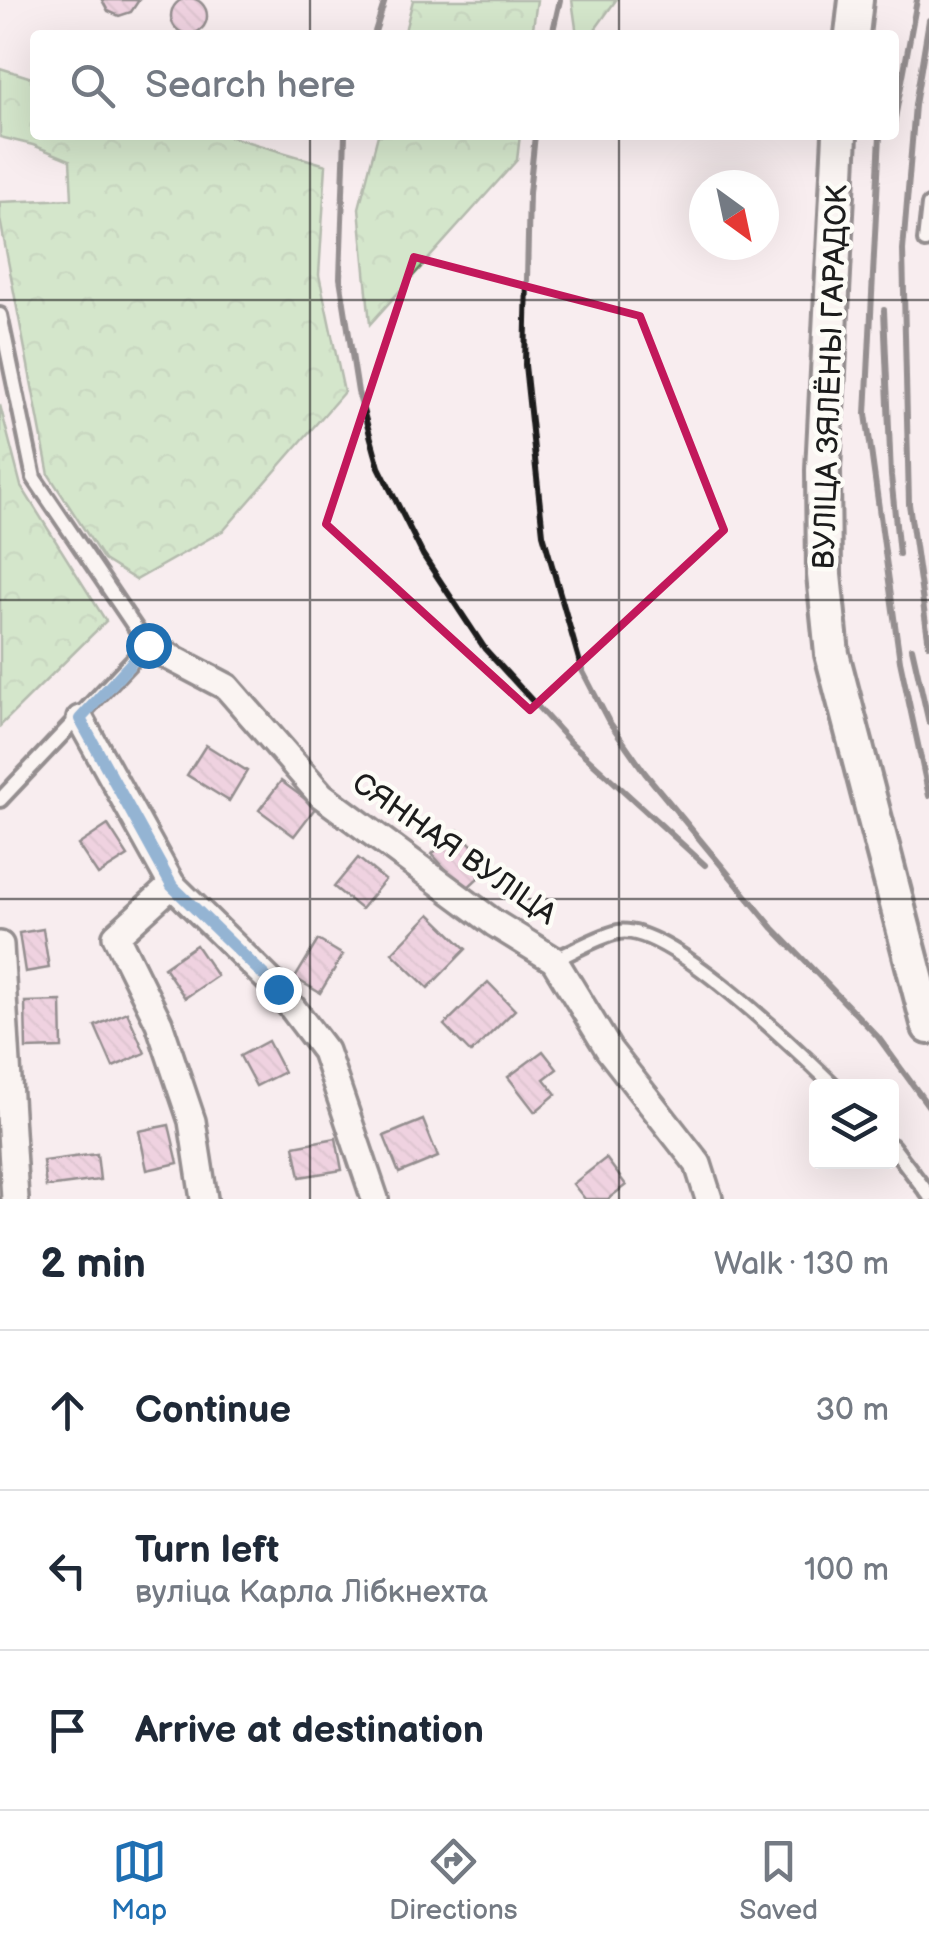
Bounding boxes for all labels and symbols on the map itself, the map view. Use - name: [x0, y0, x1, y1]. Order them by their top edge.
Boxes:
- north arrow: [689, 170, 779, 260]
- street label: ВУЛІЦА ЗЯЛЁНЫ ГАРАДОК: [806, 184, 856, 570]
- route start: [126, 623, 172, 669]
- street label: СЯННАЯ ВУЛІЦА: [345, 765, 564, 933]
- route end: [256, 967, 302, 1013]

